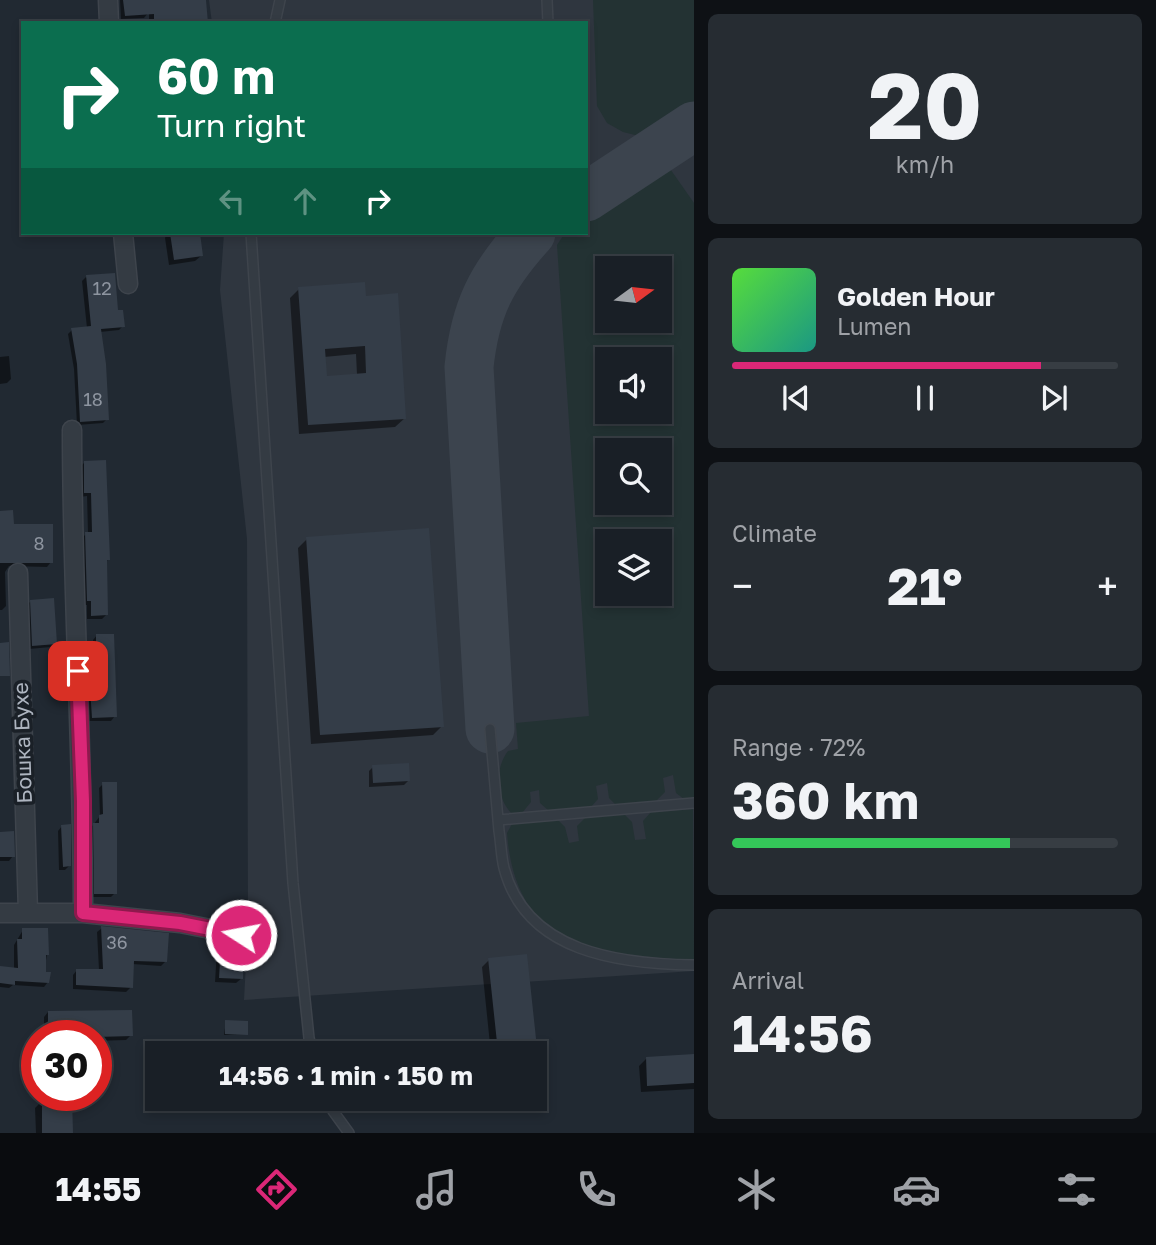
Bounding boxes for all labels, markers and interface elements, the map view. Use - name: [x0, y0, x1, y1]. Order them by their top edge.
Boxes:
- text: 60 m: [157, 46, 275, 105]
- icon: right: [42, 49, 133, 140]
- text: 20: [868, 50, 982, 159]
- text: Turn right: [157, 106, 306, 144]
- text: km/h: [896, 150, 954, 178]
- icon: left: [213, 182, 251, 220]
- icon: ahead: [286, 182, 324, 220]
- icon: right: [359, 182, 397, 220]
- north arrow: [595, 256, 672, 332]
- map controls: [595, 256, 672, 606]
- house number: 12: [92, 277, 112, 299]
- text: Golden Hour: [837, 281, 995, 312]
- text: Lumen: [837, 312, 911, 340]
- button: sound: [595, 347, 672, 424]
- icon: previous: [777, 379, 815, 417]
- icon: pause: [906, 379, 944, 417]
- icon: next: [1035, 379, 1073, 417]
- house number: 18: [83, 388, 103, 410]
- button: search: [595, 438, 672, 515]
- text: Climate: [732, 519, 817, 547]
- button: layers: [595, 529, 672, 606]
- house number: 8: [34, 532, 44, 554]
- text: 21°: [887, 554, 963, 616]
- text: −: [732, 563, 753, 608]
- text: +: [1097, 563, 1118, 608]
- pin: [48, 641, 108, 701]
- icon: arrive: [59, 652, 97, 690]
- street label: Бошка Бухе: [7, 682, 37, 804]
- text: Range · 72%: [732, 733, 865, 761]
- text: 360 km: [732, 768, 919, 830]
- position arrow: [204, 898, 278, 972]
- house number: 36: [106, 931, 128, 953]
- text: Arrival: [732, 966, 804, 994]
- text: 14:56: [732, 1001, 873, 1063]
- speed limit sign: 30: [21, 1020, 112, 1111]
- text: 14:56 · 1 min · 150 m: [219, 1060, 473, 1091]
- icon: directions: [252, 1165, 301, 1214]
- icon: music: [412, 1165, 461, 1214]
- icon: phone: [572, 1165, 621, 1214]
- icon: climate: [732, 1165, 781, 1214]
- icon: car: [892, 1165, 941, 1214]
- icon: filters: [1052, 1165, 1101, 1214]
- text: 14:55: [55, 1170, 141, 1208]

